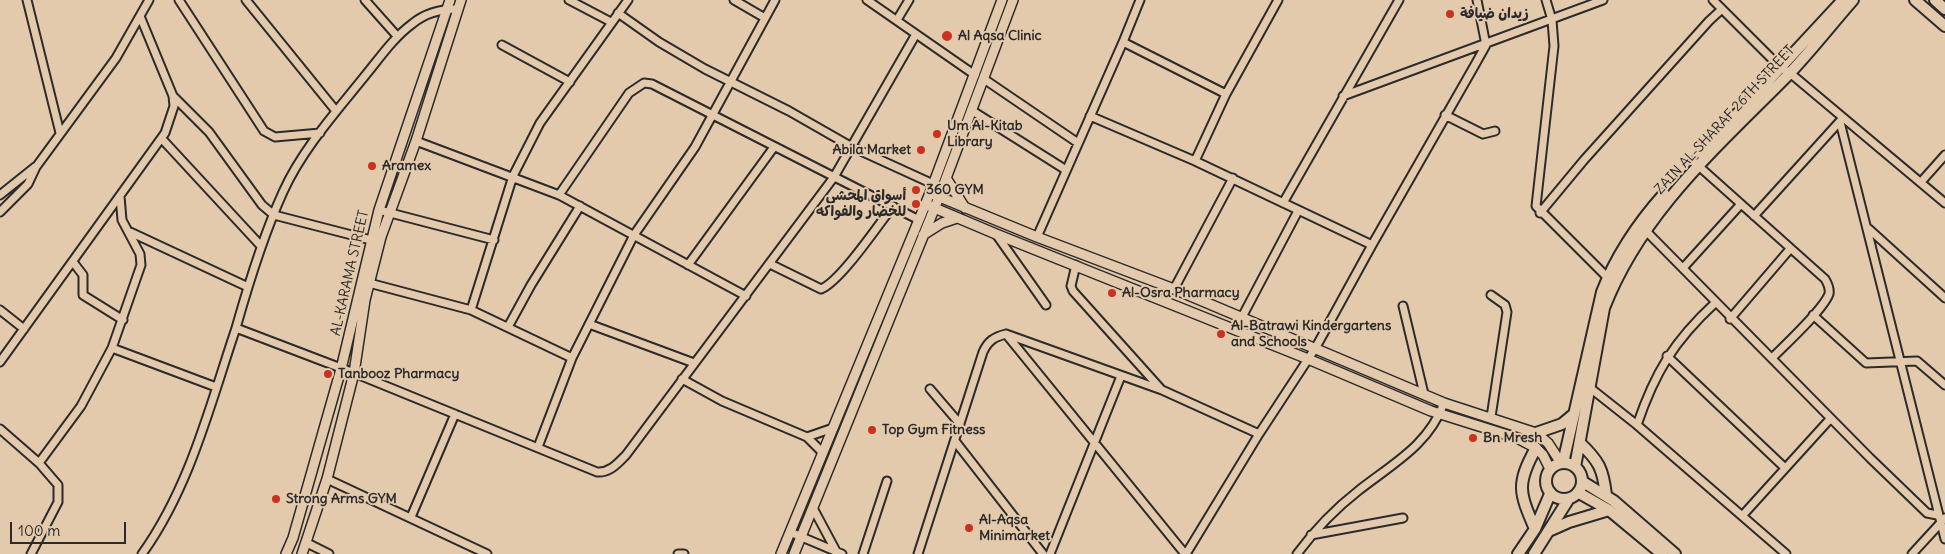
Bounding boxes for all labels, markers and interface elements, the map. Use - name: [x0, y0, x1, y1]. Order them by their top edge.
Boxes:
- place label: زيدان ضيافة: [1460, 6, 1529, 22]
- marker: زيدان ضيافة: [1444, 8, 1456, 20]
- place label: Al Aqsa Clinic: [958, 28, 1042, 44]
- marker: Al Aqsa Clinic: [940, 29, 954, 43]
- street label: ZAIN AL-SHARAF 26TH STREET: [1652, 42, 1798, 198]
- place label: Um Al-Kitab Library: [947, 118, 1022, 150]
- marker: Um Al-Kitab Library: [931, 128, 943, 140]
- place label: Abila Market: [832, 142, 911, 158]
- marker: Abila Market: [915, 144, 927, 156]
- place label: Aramex: [382, 158, 431, 174]
- marker: Aramex: [366, 160, 378, 172]
- place label: 360 GYM: [926, 182, 984, 198]
- marker: 360 GYM: [910, 184, 922, 196]
- place label: أسواق المحشي للخضار والفواكه: [816, 188, 906, 220]
- marker: أسواق المحشي للخضار والفواكه: [910, 198, 922, 210]
- street label: AL-KARAMA STREET: [327, 209, 373, 337]
- place label: Al-Osra Pharmacy: [1122, 285, 1240, 301]
- marker: Al-Osra Pharmacy: [1106, 287, 1118, 299]
- place label: Al-Batrawi Kindergartens and Schools: [1231, 318, 1391, 351]
- marker: Al-Batrawi Kindergartens and Schools: [1215, 328, 1227, 340]
- place label: Tanbooz Pharmacy: [338, 366, 459, 382]
- marker: Tanbooz Pharmacy: [322, 368, 334, 380]
- place label: Top Gym Fitness: [882, 422, 985, 438]
- marker: Top Gym Fitness: [866, 424, 878, 436]
- place label: Bn Mresh: [1483, 430, 1542, 446]
- marker: Bn Mresh: [1467, 432, 1479, 444]
- place label: Strong Arms GYM: [286, 491, 397, 507]
- marker: Strong Arms GYM: [270, 493, 282, 505]
- scale bar: [12, 512, 129, 544]
- place label: Al-Aqsa Minimarket: [979, 512, 1050, 544]
- text: 100 m: [18, 521, 60, 540]
- marker: Al-Aqsa Minimarket: [963, 522, 975, 534]

